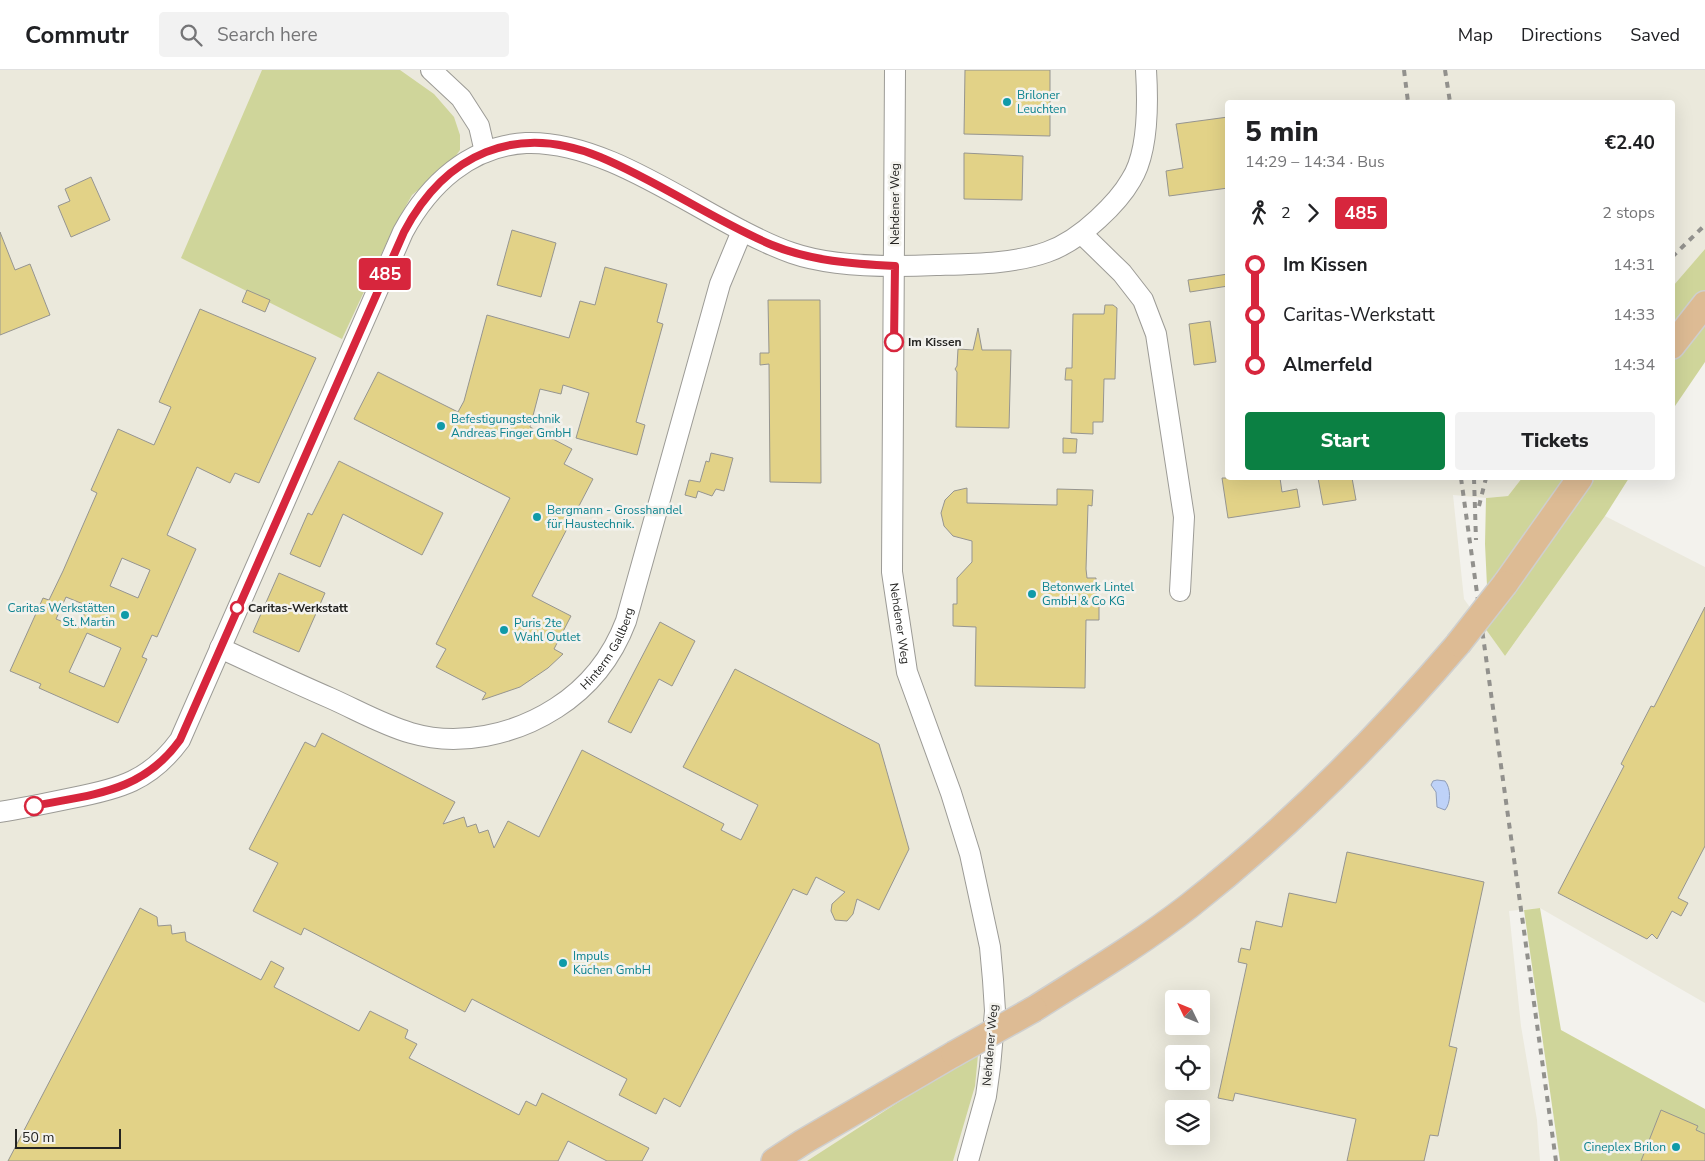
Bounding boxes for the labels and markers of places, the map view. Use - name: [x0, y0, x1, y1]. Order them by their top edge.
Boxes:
- place label: Briloner Leuchten: [1017, 87, 1066, 117]
- marker: Briloner Leuchten: [1001, 96, 1013, 108]
- marker: Im Kissen: [884, 332, 904, 352]
- place label: Im Kissen: [908, 334, 961, 350]
- place label: Befestigungstechnik Andreas Finger GmbH: [451, 411, 571, 441]
- marker: Befestigungstechnik Andreas Finger GmbH: [435, 420, 447, 432]
- place label: Bergmann - Grosshandel für Haustechnik.: [547, 502, 683, 532]
- marker: Bergmann - Grosshandel für Haustechnik.: [531, 511, 543, 523]
- place label: Betonwerk Lintel GmbH & Co KG: [1042, 579, 1134, 609]
- marker: Betonwerk Lintel GmbH & Co KG: [1026, 588, 1038, 600]
- place label: Caritas Werkstätten St. Martin: [8, 600, 115, 630]
- place label: Caritas-Werkstatt: [248, 600, 348, 616]
- marker: Caritas-Werkstatt: [230, 601, 244, 615]
- marker: Caritas Werkstätten St. Martin: [119, 609, 131, 621]
- place label: Puris 2te Wahl Outlet: [514, 615, 581, 645]
- marker: Puris 2te Wahl Outlet: [498, 624, 510, 636]
- unlabelled marker: [24, 796, 44, 816]
- place label: Impuls Küchen GmbH: [573, 948, 651, 978]
- marker: Impuls Küchen GmbH: [557, 957, 569, 969]
- place label: Cineplex Brilon: [1584, 1139, 1666, 1155]
- marker: Cineplex Brilon: [1670, 1141, 1682, 1153]

